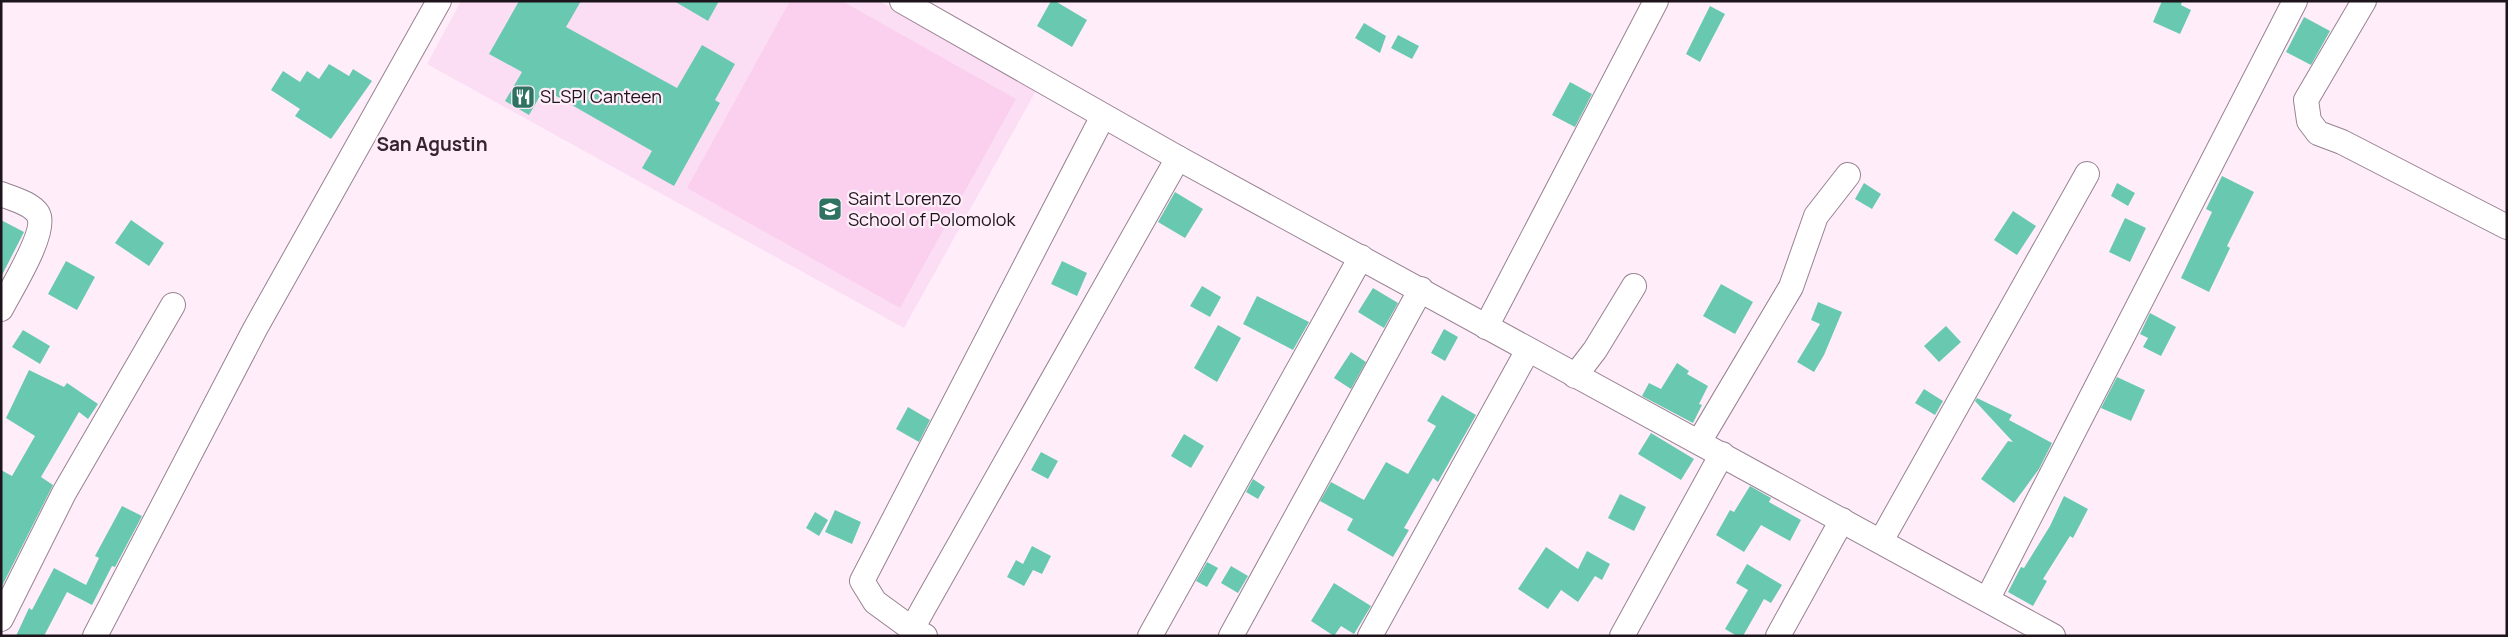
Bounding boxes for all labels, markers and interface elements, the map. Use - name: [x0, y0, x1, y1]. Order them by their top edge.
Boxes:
- restaurant icon: SLSPI Canteen: [510, 84, 536, 110]
- place label: SLSPI Canteen: [540, 84, 662, 108]
- district label: San Agustin: [376, 131, 488, 157]
- place label: Saint Lorenzo School of Polomolok: [848, 186, 1016, 231]
- school or university icon: Saint Lorenzo School of Polomolok: [817, 196, 843, 222]

